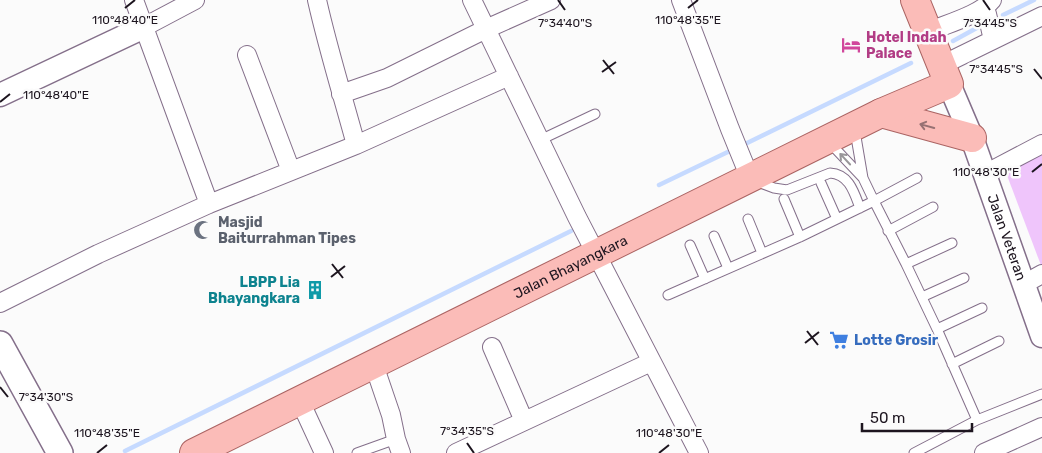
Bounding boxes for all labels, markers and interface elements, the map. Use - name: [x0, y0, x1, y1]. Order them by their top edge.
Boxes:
- text: 110°48'40"E: [92, 13, 158, 27]
- text: 110°48'35"E: [655, 13, 721, 27]
- text: 7°34'40"S: [538, 16, 592, 30]
- text: 7°34'45"S: [963, 16, 1017, 30]
- place label: Hotel Indah Palace: [866, 29, 947, 62]
- hotel icon: Hotel Indah Palace: [840, 34, 862, 56]
- text: 7°34'45"S: [969, 62, 1023, 76]
- text: 110°48'40"E: [23, 88, 89, 102]
- one-way arrow: [919, 121, 935, 130]
- one-way arrow: [839, 153, 851, 166]
- text: 110°48'30"E: [953, 165, 1019, 179]
- street label: Jalan Veteran: [984, 192, 1030, 283]
- place label: Masjid Baiturrahman Tipes: [218, 214, 356, 247]
- mosque icon: Masjid Baiturrahman Tipes: [192, 219, 214, 241]
- street label: Jalan Bhayangkara: [511, 231, 630, 302]
- place label: LBPP Lia Bhayangkara: [208, 274, 300, 307]
- building icon: LBPP Lia Bhayangkara: [304, 279, 326, 301]
- supermarket icon: Lotte Grosir: [828, 329, 850, 351]
- place label: Lotte Grosir: [854, 332, 939, 349]
- text: 7°34'30"S: [19, 390, 73, 404]
- scale bar: [862, 400, 972, 432]
- text: 50 m: [870, 409, 905, 427]
- text: 7°34'35"S: [440, 424, 494, 438]
- text: 110°48'35"E: [74, 426, 140, 440]
- text: 110°48'30"E: [636, 426, 702, 440]

